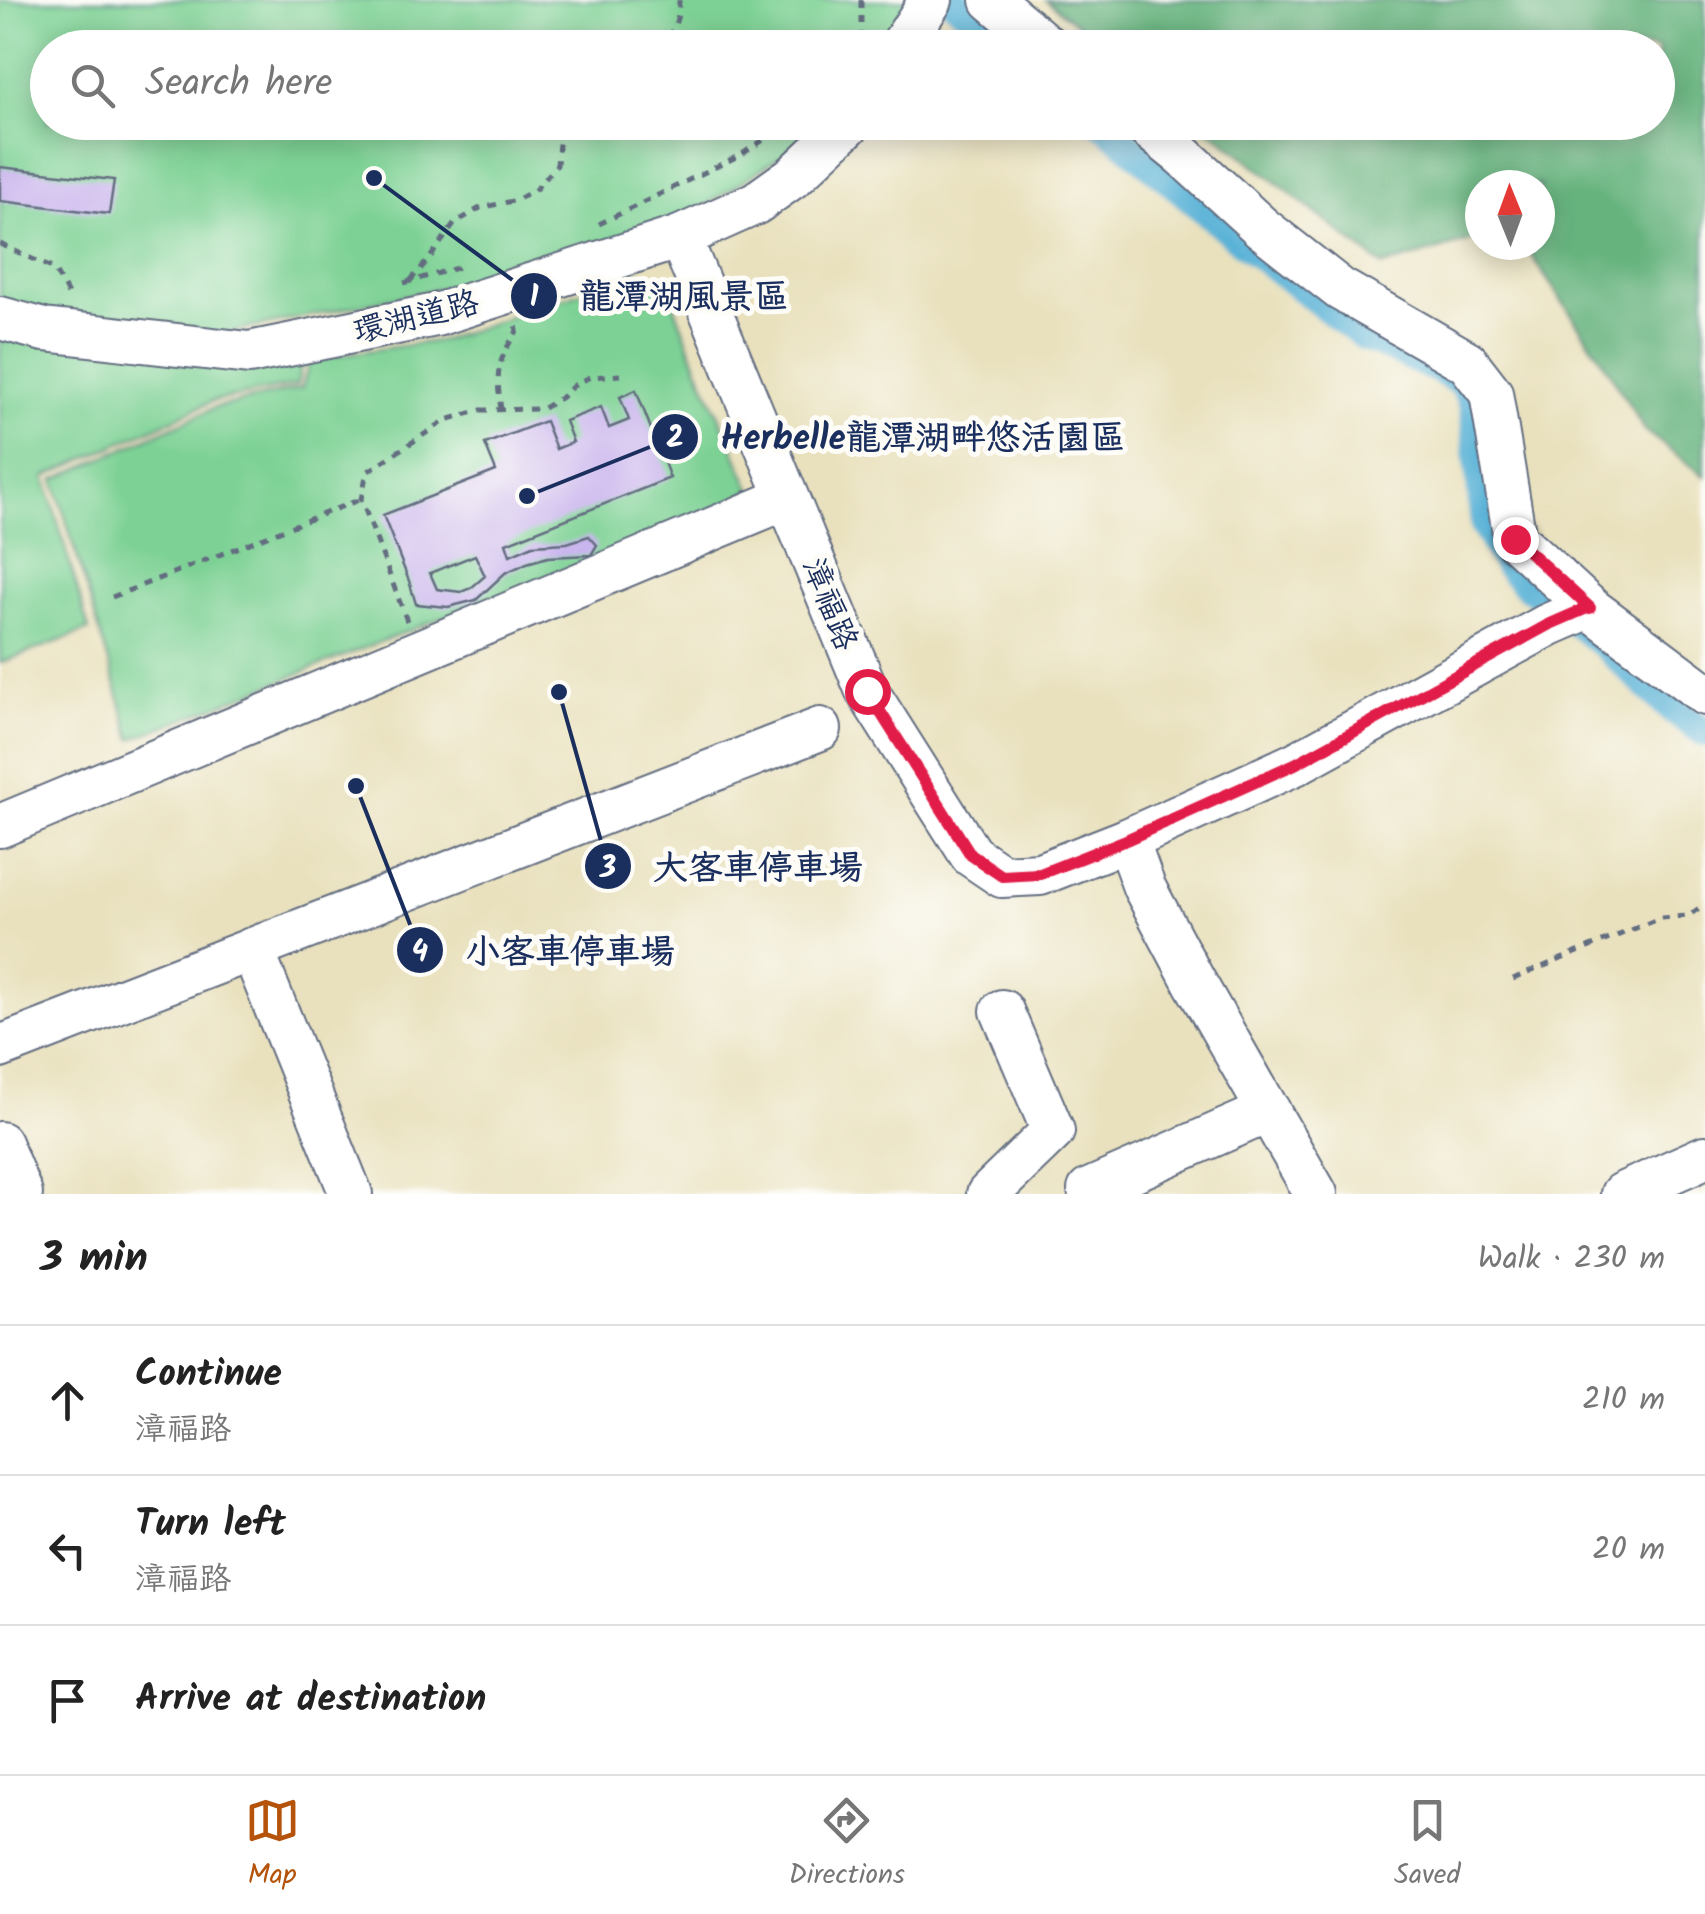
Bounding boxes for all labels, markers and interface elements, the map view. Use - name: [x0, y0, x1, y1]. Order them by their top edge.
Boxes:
- search box: [30, 30, 1675, 140]
- text: Search here: [145, 55, 332, 115]
- icon: search: [65, 58, 120, 113]
- north arrow: [1465, 170, 1555, 260]
- callout: 龍潭湖風景區: [509, 263, 809, 328]
- text: 龍潭湖風景區: [579, 271, 789, 327]
- text: 1: [529, 274, 539, 322]
- street label: 環湖道路: [348, 278, 485, 359]
- callout: Herbelle龍潭湖畔悠活園區: [650, 404, 1145, 469]
- text: Herbelle龍潭湖畔悠活園區: [720, 412, 1126, 468]
- text: 2: [666, 415, 684, 463]
- route end: [1493, 517, 1539, 563]
- street label: 漳福路: [787, 551, 870, 659]
- route start: [845, 669, 891, 715]
- callout: 大客車停車場: [583, 834, 883, 899]
- text: 大客車停車場: [653, 842, 863, 898]
- text: 3: [599, 845, 616, 893]
- callout: 小客車停車場: [395, 918, 695, 983]
- text: 小客車停車場: [465, 926, 675, 982]
- text: 4: [412, 929, 428, 977]
- text: 3 min: [40, 1226, 148, 1293]
- text: Walk · 230 m: [1478, 1234, 1665, 1285]
- text: Continue: [135, 1345, 282, 1405]
- icon: ahead: [40, 1373, 95, 1428]
- text: 210 m: [1582, 1375, 1665, 1426]
- text: 漳福路: [135, 1405, 231, 1456]
- text: Turn left: [135, 1495, 286, 1555]
- icon: left: [40, 1523, 95, 1578]
- text: 20 m: [1592, 1525, 1665, 1576]
- text: 漳福路: [135, 1555, 231, 1606]
- text: Arrive at destination: [135, 1670, 486, 1730]
- icon: arrive: [40, 1673, 95, 1728]
- tab: Map: [245, 1793, 300, 1898]
- tab: Directions: [789, 1793, 905, 1898]
- tab: Saved: [1394, 1793, 1460, 1898]

